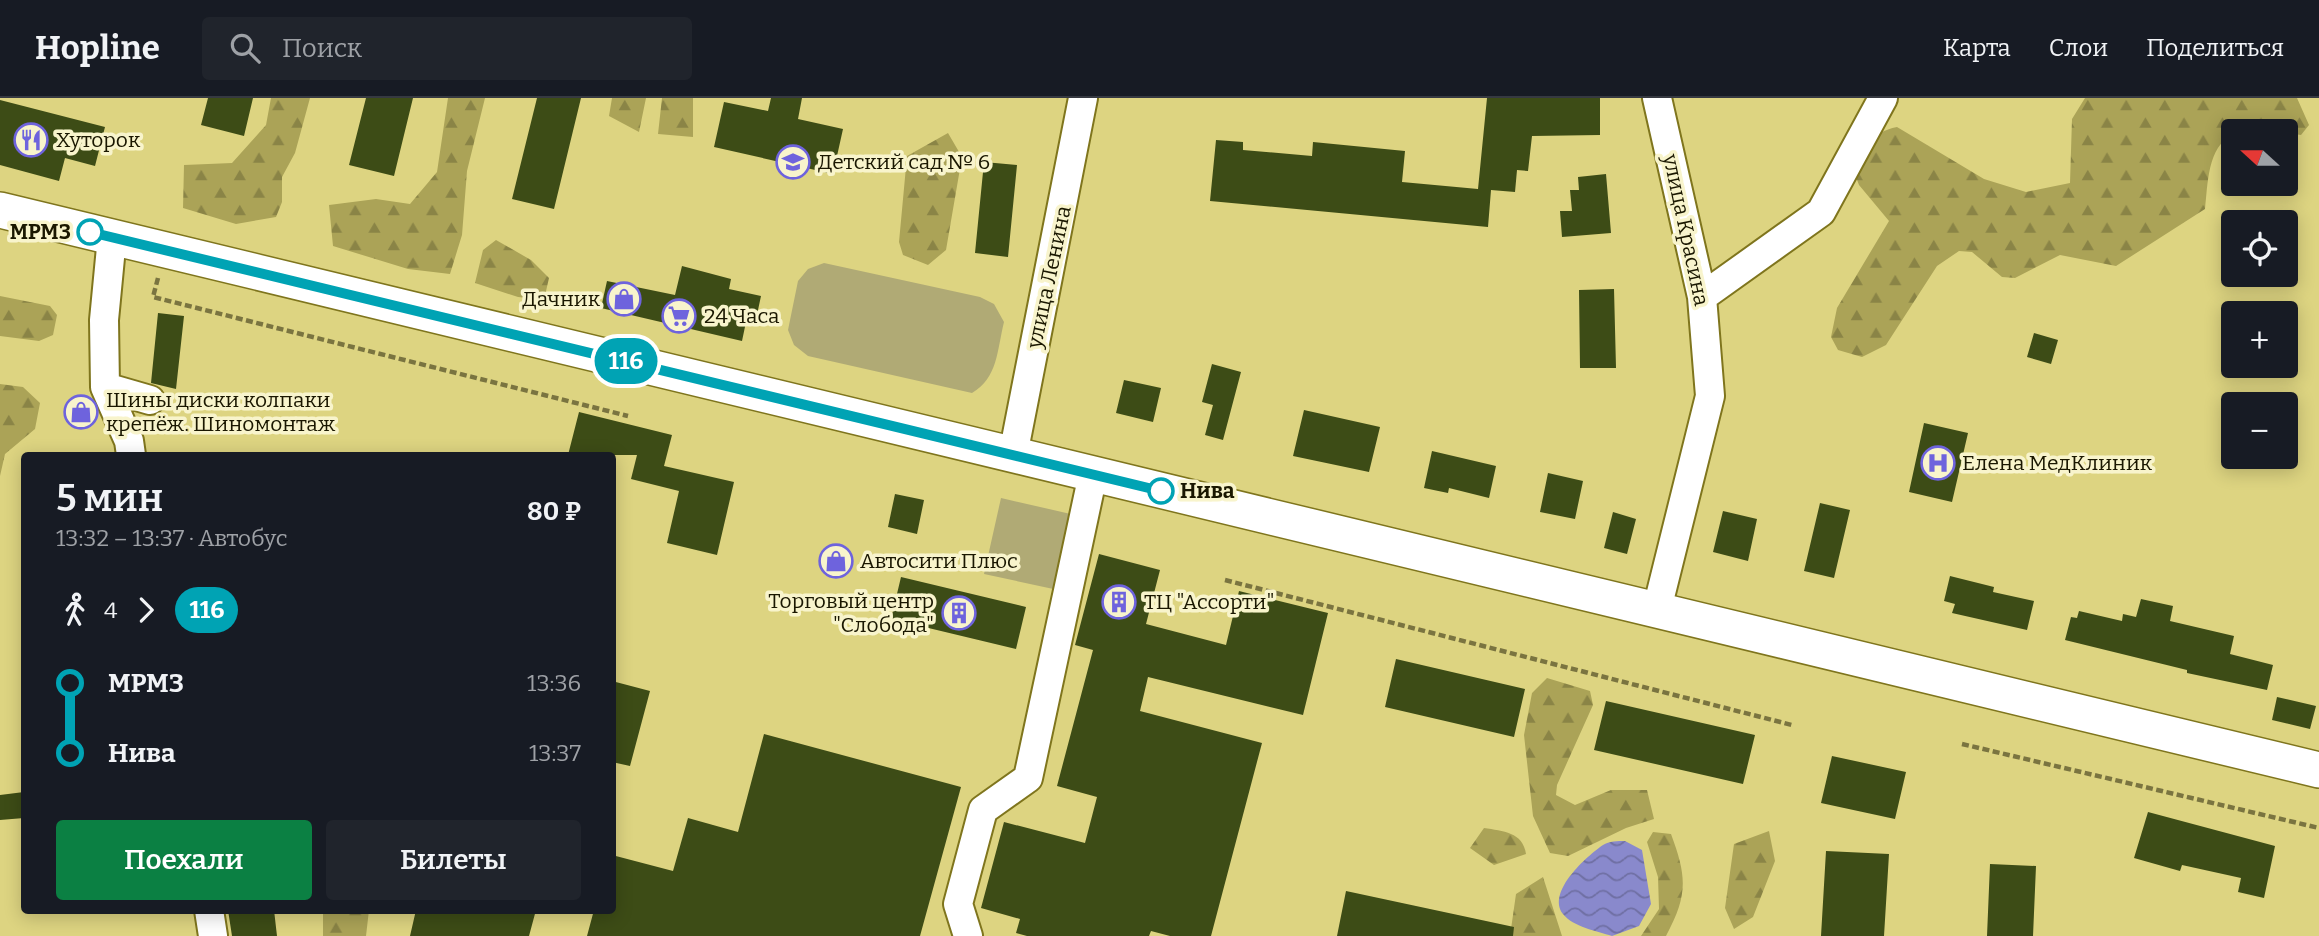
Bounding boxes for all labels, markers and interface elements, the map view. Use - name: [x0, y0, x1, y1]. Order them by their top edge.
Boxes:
- search box: [202, 17, 692, 80]
- text: Hopline: [35, 28, 160, 68]
- icon: search: [226, 29, 264, 67]
- text: Поиск: [282, 33, 362, 64]
- text: Карта: [1943, 34, 2011, 62]
- text: Слои: [2049, 34, 2108, 62]
- text: Поделиться: [2146, 34, 2284, 62]
- north arrow: [2221, 119, 2298, 196]
- map controls: [2221, 119, 2298, 469]
- restaurant icon: Хуторок: [12, 121, 50, 159]
- place label: Хуторок: [56, 127, 141, 153]
- school or university icon: Детский сад № 6: [774, 143, 812, 181]
- place label: Детский сад № 6: [818, 149, 990, 175]
- street label: улица Красина: [1657, 151, 1715, 309]
- street label: улица Ленина: [1021, 203, 1077, 352]
- button: locate: [2221, 210, 2298, 287]
- place label: МРМЗ: [10, 219, 71, 245]
- marker: МРМЗ: [77, 219, 103, 245]
- shop icon: Дачник: [605, 280, 643, 318]
- place label: Дачник: [522, 286, 601, 312]
- supermarket icon: 24 Часа: [660, 297, 698, 335]
- button: +: [2221, 301, 2298, 378]
- place label: 24 Часа: [704, 303, 780, 329]
- line badge: 116: [586, 338, 666, 384]
- text: 116: [609, 347, 643, 375]
- place label: Шины диски колпаки крепёж. Шиномонтаж: [106, 387, 336, 437]
- button: −: [2221, 392, 2298, 469]
- shop icon: Шины диски колпаки крепёж. Шиномонтаж: [62, 393, 100, 431]
- hospital icon: Елена МедКлиник: [1919, 444, 1957, 482]
- place label: Елена МедКлиник: [1962, 450, 2153, 476]
- text: 5 мин: [56, 475, 163, 521]
- marker: Нива: [1148, 478, 1174, 504]
- place label: Нива: [1180, 478, 1235, 504]
- text: 80 ₽: [527, 496, 581, 527]
- text: 13:32 – 13:37 · Автобус: [56, 524, 288, 552]
- shop icon: Автосити Плюс: [817, 542, 855, 580]
- place label: Автосити Плюс: [860, 548, 1018, 574]
- building icon: ТЦ "Ассорти": [1100, 583, 1138, 621]
- place label: Торговый центр "Слобода": [768, 588, 934, 638]
- place label: ТЦ "Ассорти": [1144, 589, 1274, 615]
- icon: walk: [56, 591, 94, 629]
- icon: forward: [127, 591, 165, 629]
- building icon: Торговый центр "Слобода": [940, 594, 978, 632]
- text: 4: [104, 596, 117, 624]
- text: 116: [189, 596, 224, 624]
- text: МРМЗ: [108, 668, 184, 699]
- text: 13:36: [527, 669, 581, 697]
- text: Нива: [108, 738, 176, 769]
- text: 13:37: [529, 739, 581, 767]
- button: Поехали: [56, 820, 312, 900]
- button: Билеты: [326, 820, 581, 900]

